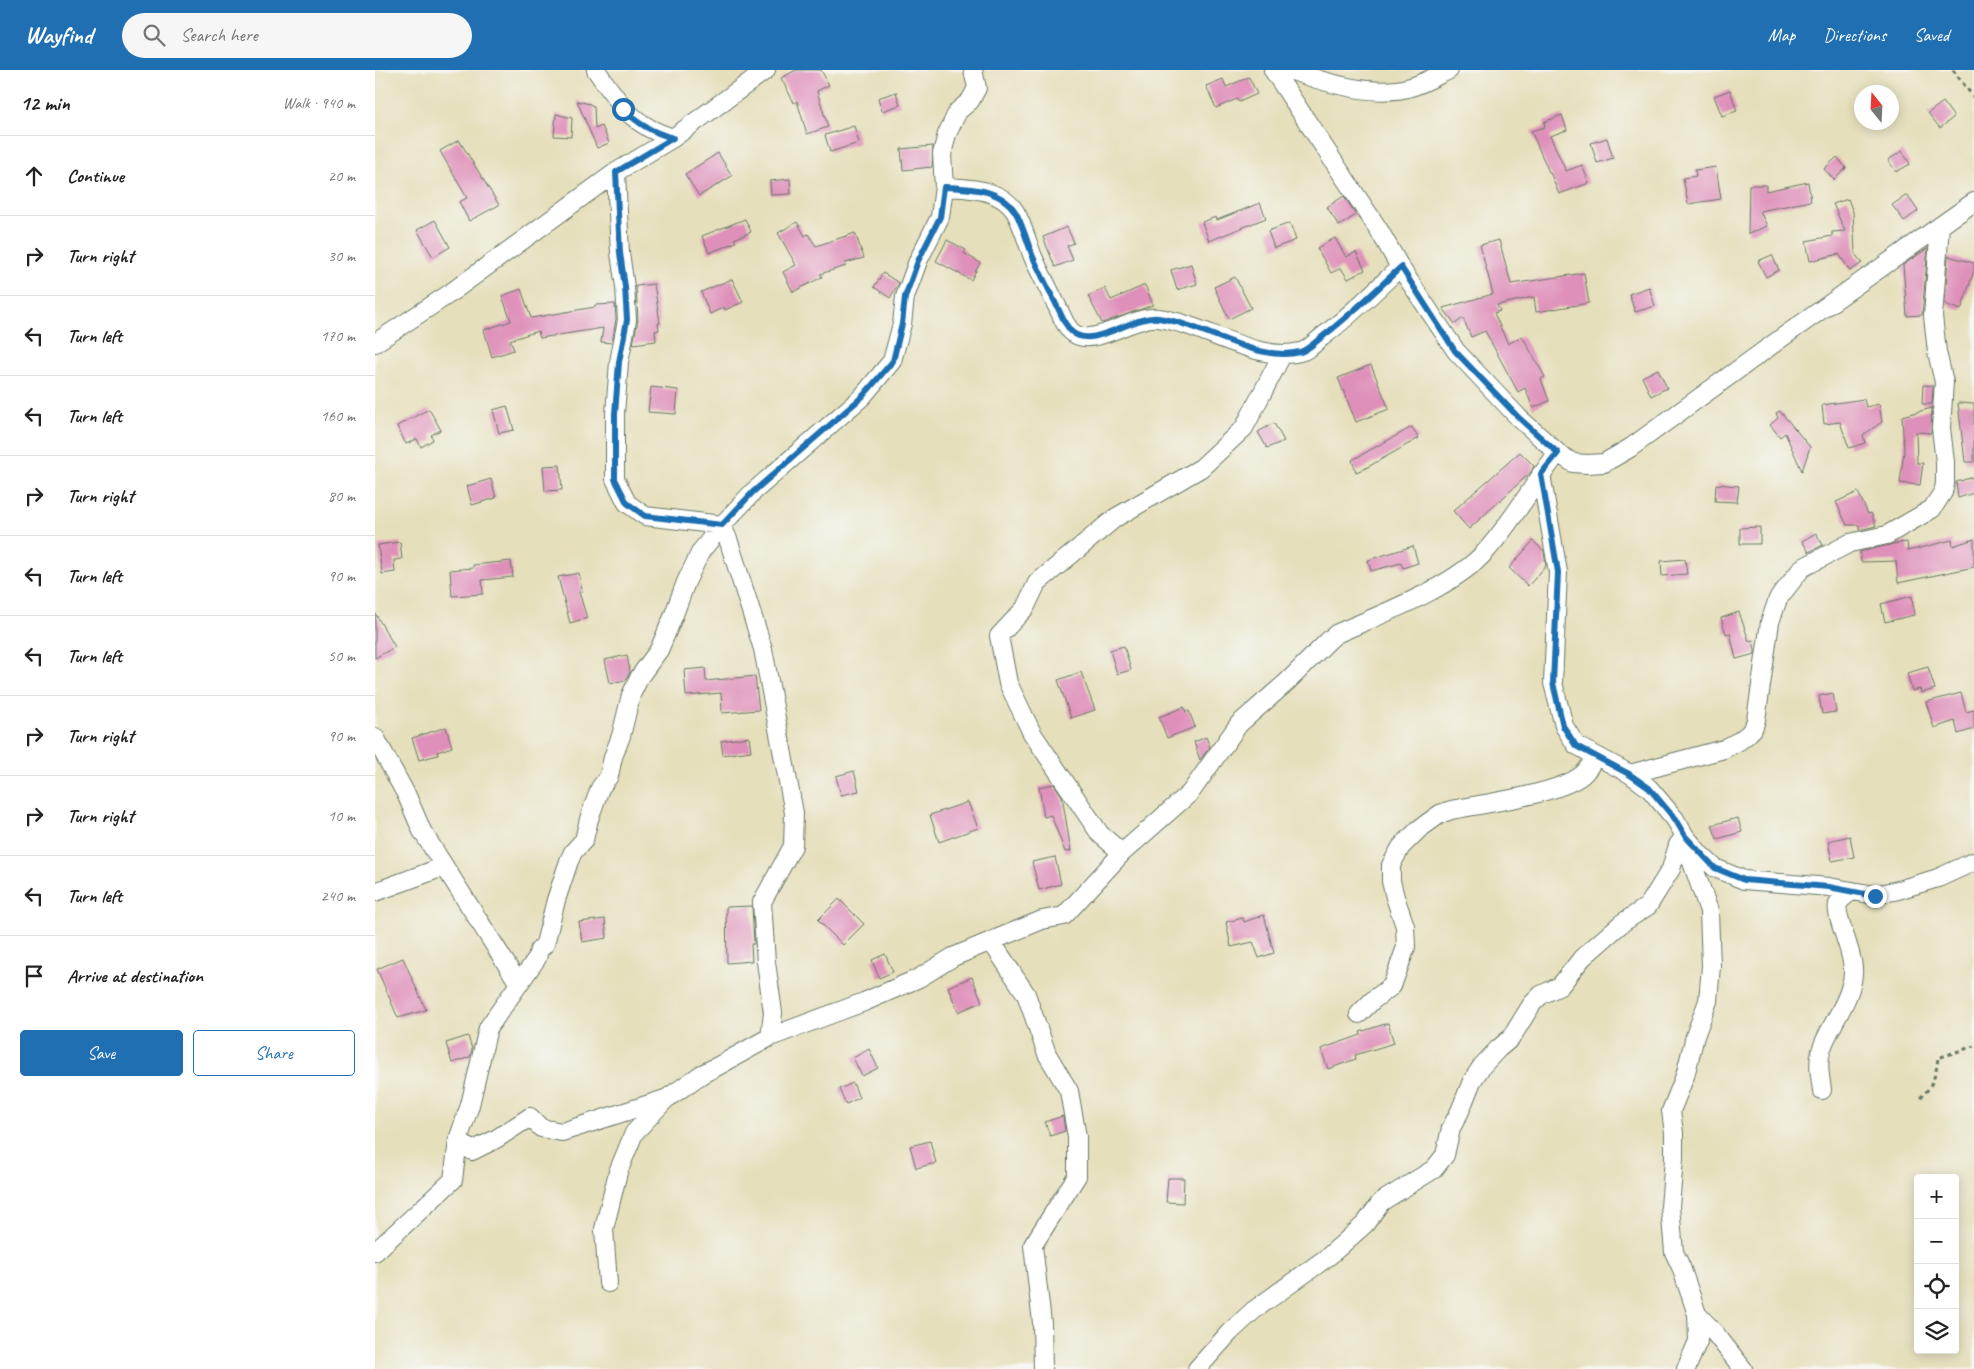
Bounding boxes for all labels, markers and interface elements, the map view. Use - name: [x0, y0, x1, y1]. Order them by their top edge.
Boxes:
- search box: [122, 13, 472, 58]
- text: Wayfind: [25, 20, 92, 50]
- icon: search: [140, 21, 168, 49]
- text: Search here: [180, 23, 258, 47]
- text: Map: [1768, 24, 1795, 46]
- text: Directions: [1823, 24, 1886, 46]
- text: Saved: [1914, 24, 1949, 46]
- north arrow: [1854, 85, 1899, 130]
- text: 12 min: [20, 90, 70, 116]
- text: Walk · 940 m: [283, 93, 355, 113]
- route start: [612, 98, 635, 121]
- icon: ahead: [20, 162, 48, 190]
- text: Continue: [67, 164, 124, 188]
- text: 20 m: [328, 166, 355, 186]
- icon: right: [20, 242, 48, 270]
- text: Turn right: [67, 244, 134, 268]
- text: 30 m: [328, 246, 355, 266]
- icon: left: [20, 322, 48, 350]
- text: Turn left: [67, 324, 122, 348]
- text: 170 m: [321, 326, 355, 346]
- icon: left: [20, 402, 48, 430]
- text: Turn left: [67, 404, 122, 428]
- text: 160 m: [321, 406, 355, 426]
- icon: right: [20, 482, 48, 510]
- text: Turn right: [67, 484, 134, 508]
- text: 80 m: [328, 486, 355, 506]
- icon: left: [20, 562, 48, 590]
- text: Turn left: [67, 564, 122, 588]
- text: 90 m: [328, 566, 355, 586]
- icon: left: [20, 642, 48, 670]
- text: Turn left: [67, 644, 122, 668]
- text: 50 m: [328, 646, 355, 666]
- icon: right: [20, 722, 48, 750]
- text: Turn right: [67, 724, 134, 748]
- text: 90 m: [328, 726, 355, 746]
- icon: right: [20, 802, 48, 830]
- text: Turn right: [67, 804, 134, 828]
- text: 10 m: [328, 806, 355, 826]
- icon: left: [20, 882, 48, 910]
- text: Turn left: [67, 884, 122, 908]
- route end: [1864, 885, 1887, 908]
- text: 240 m: [321, 886, 355, 906]
- icon: arrive: [20, 962, 48, 990]
- text: Arrive at destination: [67, 964, 203, 988]
- button: Save: [20, 1030, 183, 1076]
- button: Share: [193, 1030, 355, 1076]
- map controls: [1914, 1174, 1959, 1354]
- button: +: [1914, 1174, 1959, 1219]
- button: −: [1914, 1219, 1959, 1264]
- button: locate: [1914, 1264, 1959, 1309]
- button: layers: [1914, 1309, 1959, 1354]

